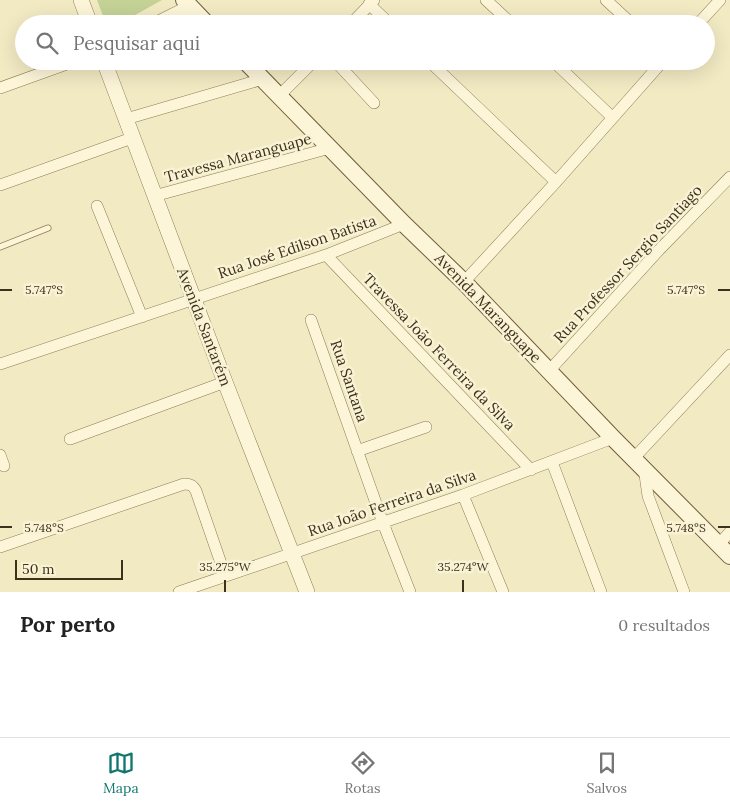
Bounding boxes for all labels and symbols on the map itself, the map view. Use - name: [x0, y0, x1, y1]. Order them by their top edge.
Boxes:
- street label: Travessa Maranguape: [162, 129, 313, 186]
- street label: Rua Professor Sergio Santiago: [549, 181, 706, 347]
- street label: Rua José Edilson Batista: [215, 210, 379, 283]
- street label: Avenida Maranguape: [430, 248, 546, 367]
- street label: Avenida Santarém: [173, 264, 236, 389]
- street label: Travessa João Ferreira da Silva: [359, 269, 520, 434]
- text: 5.747°S: [25, 282, 63, 297]
- text: 5.747°S: [667, 282, 705, 297]
- street label: Rua Santana: [327, 337, 372, 425]
- street label: Rua João Ferreira da Silva: [305, 465, 479, 540]
- text: 5.748°S: [24, 520, 64, 535]
- text: 5.748°S: [666, 520, 706, 535]
- scale bar: [15, 557, 122, 580]
- text: 35.275°W: [199, 559, 252, 574]
- text: 35.274°W: [437, 559, 490, 574]

